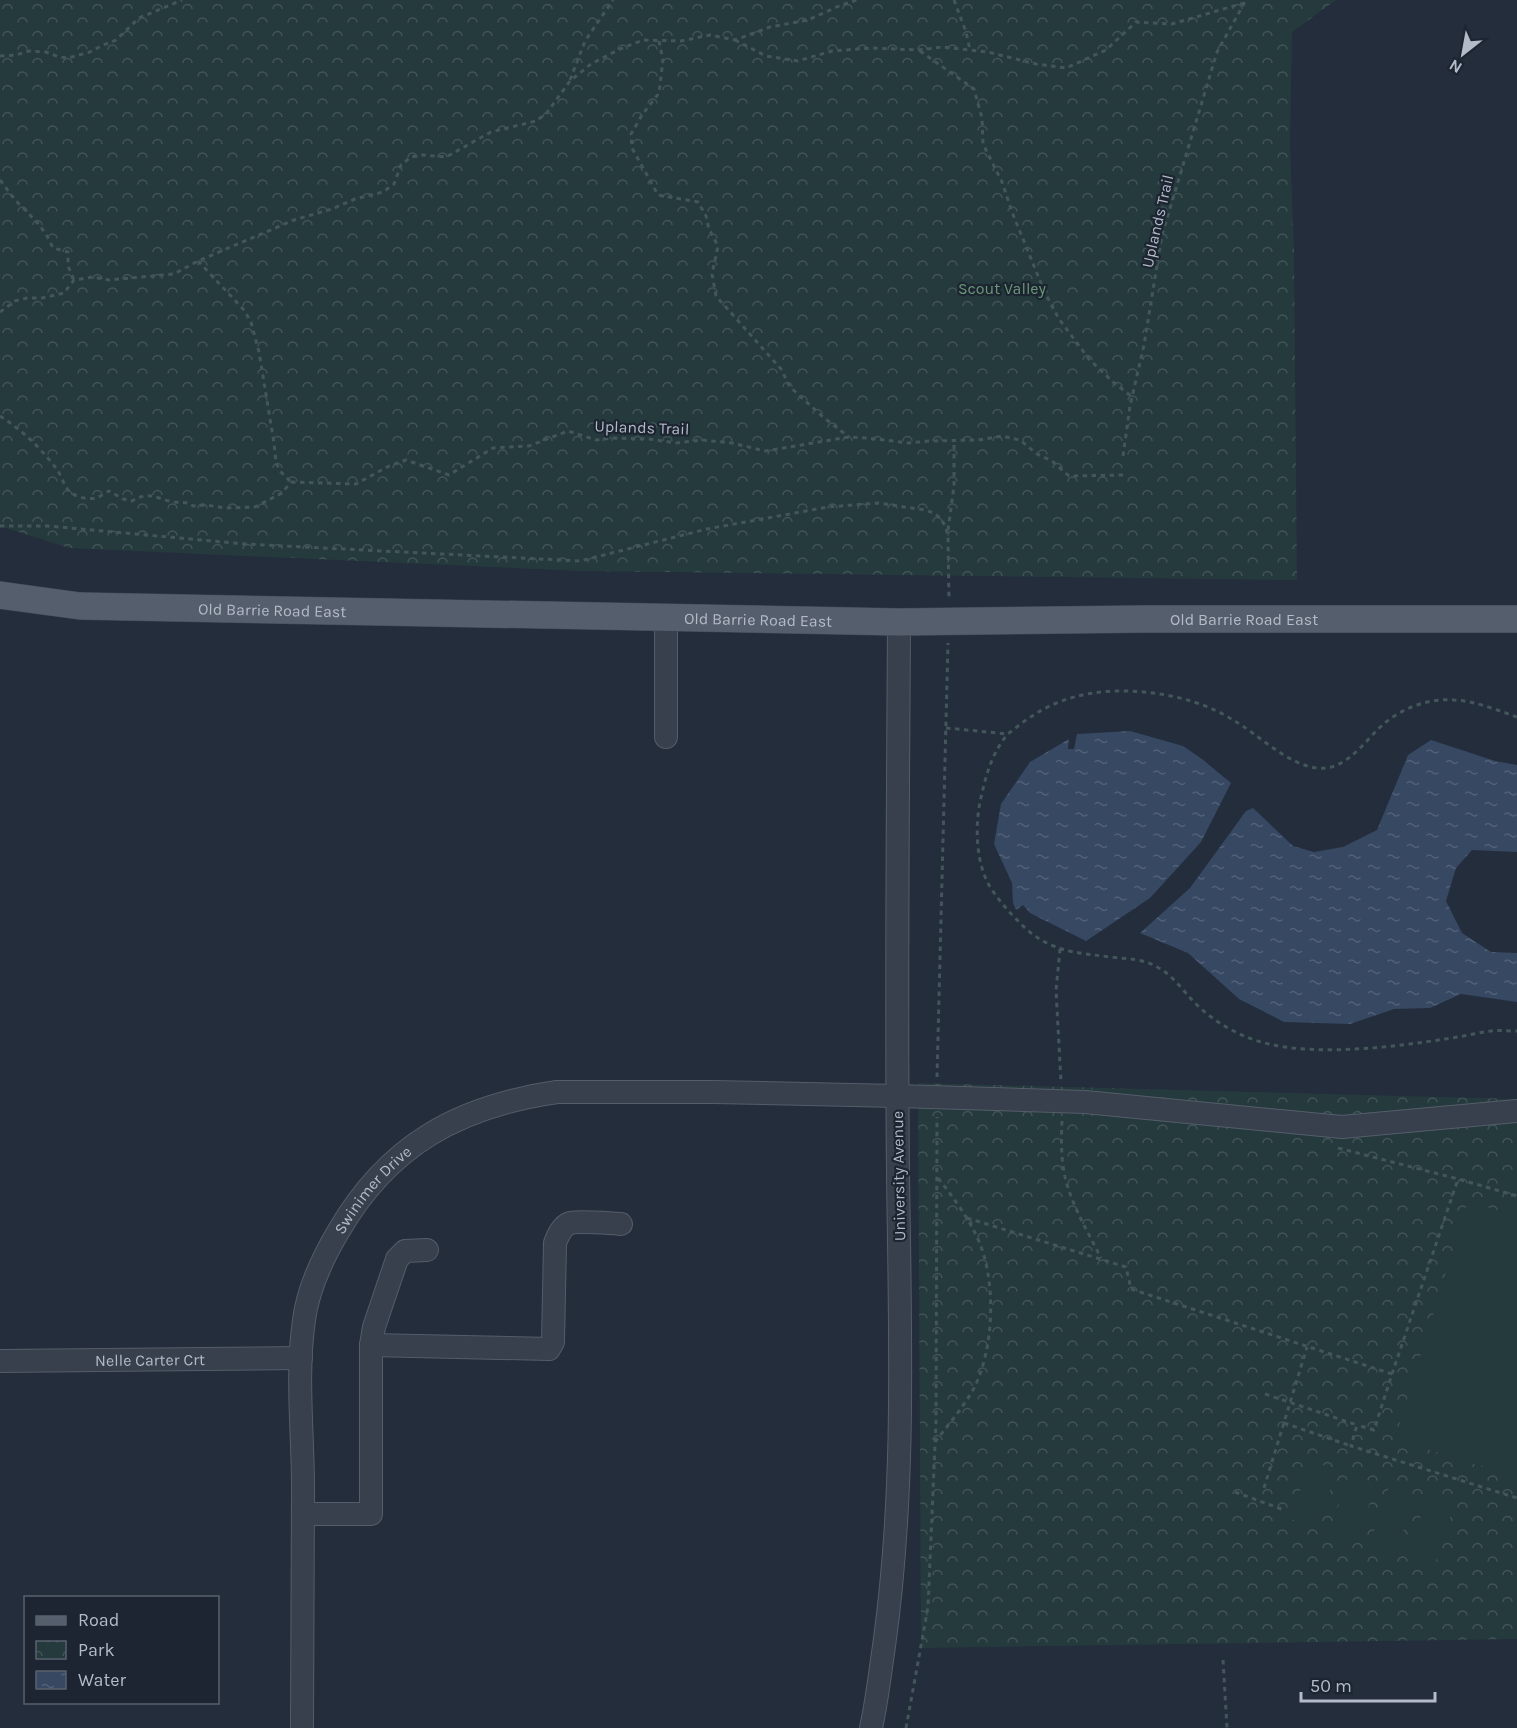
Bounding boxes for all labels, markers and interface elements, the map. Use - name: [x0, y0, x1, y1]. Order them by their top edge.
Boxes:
- north arrow: [1433, 24, 1493, 84]
- text: N: [1446, 55, 1465, 78]
- street label: Uplands Trail: [1138, 173, 1177, 270]
- park label: Scout Valley: [958, 279, 1047, 298]
- street label: Uplands Trail: [594, 416, 690, 439]
- street label: Old Barrie Road East: [198, 599, 346, 621]
- street label: Old Barrie Road East: [684, 609, 832, 631]
- street label: Old Barrie Road East: [1170, 610, 1318, 629]
- street label: University Avenue: [888, 1111, 909, 1241]
- street label: Swinimer Drive: [330, 1142, 415, 1237]
- street label: Nelle Carter Crt: [95, 1350, 205, 1370]
- legend: [24, 1596, 219, 1704]
- text: Road: [78, 1609, 119, 1631]
- text: Park: [78, 1639, 115, 1661]
- scale bar: [1301, 1665, 1434, 1703]
- text: Water: [78, 1669, 126, 1691]
- text: 50 m: [1310, 1675, 1352, 1697]

